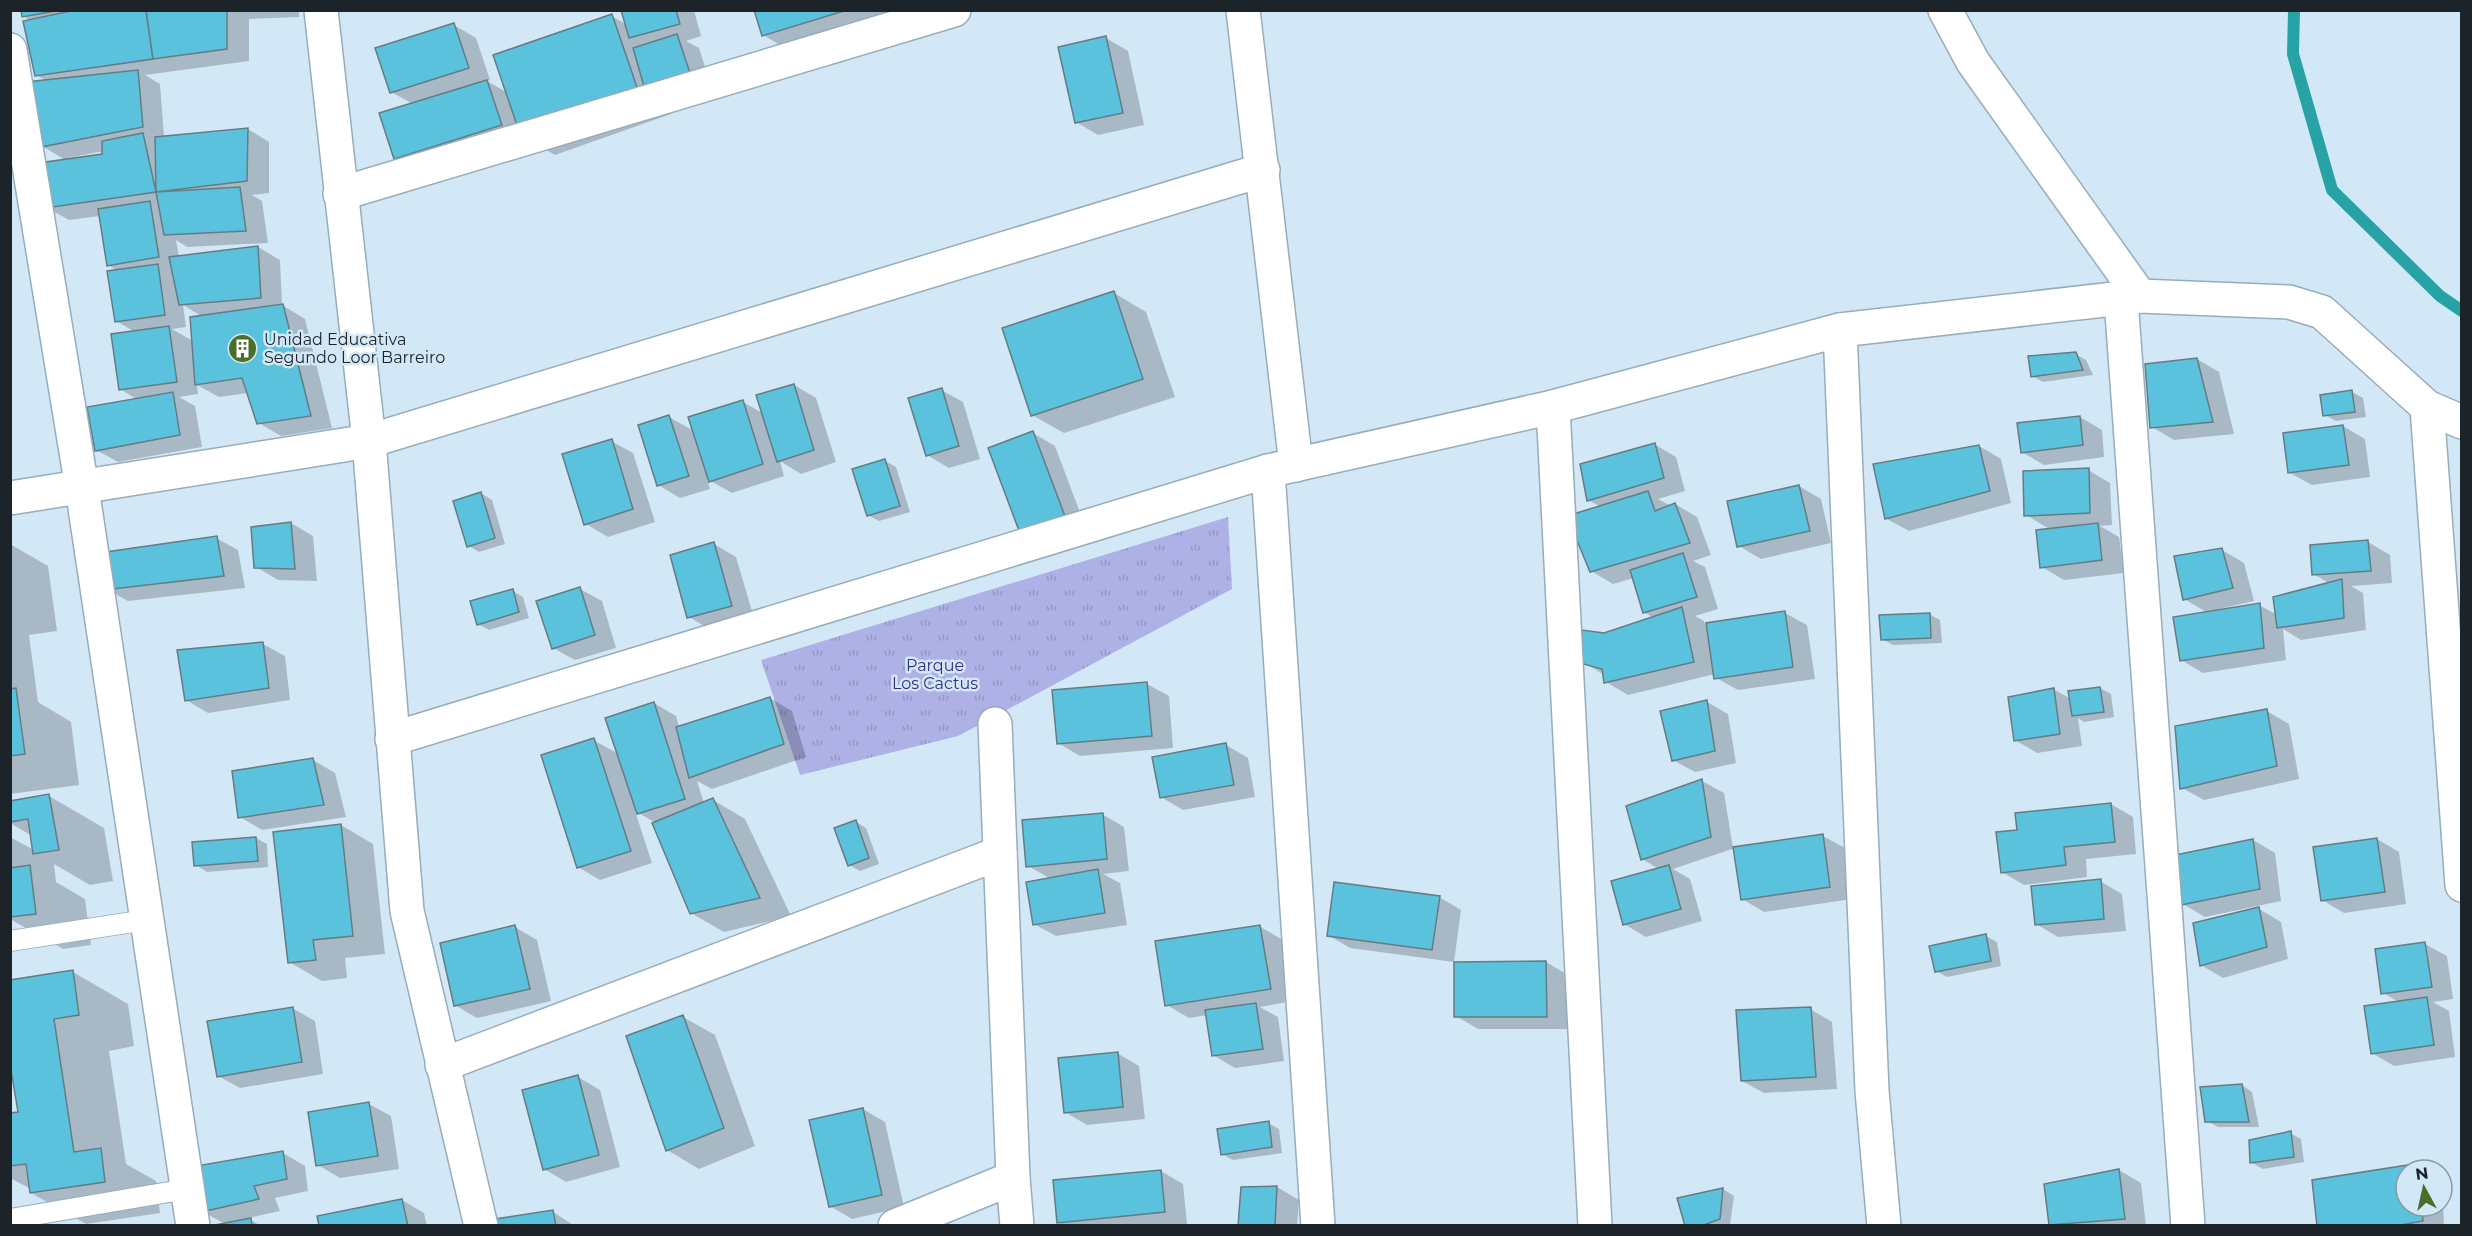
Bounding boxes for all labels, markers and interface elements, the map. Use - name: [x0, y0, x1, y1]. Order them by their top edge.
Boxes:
- place label: Unidad Educativa Segundo Loor Barreiro: [264, 330, 445, 367]
- building icon: Unidad Educativa Segundo Loor Barreiro: [227, 332, 259, 364]
- park label: Parque Los Cactus: [892, 656, 978, 693]
- north arrow: [2394, 1158, 2454, 1218]
- text: N: [2414, 1163, 2430, 1184]

